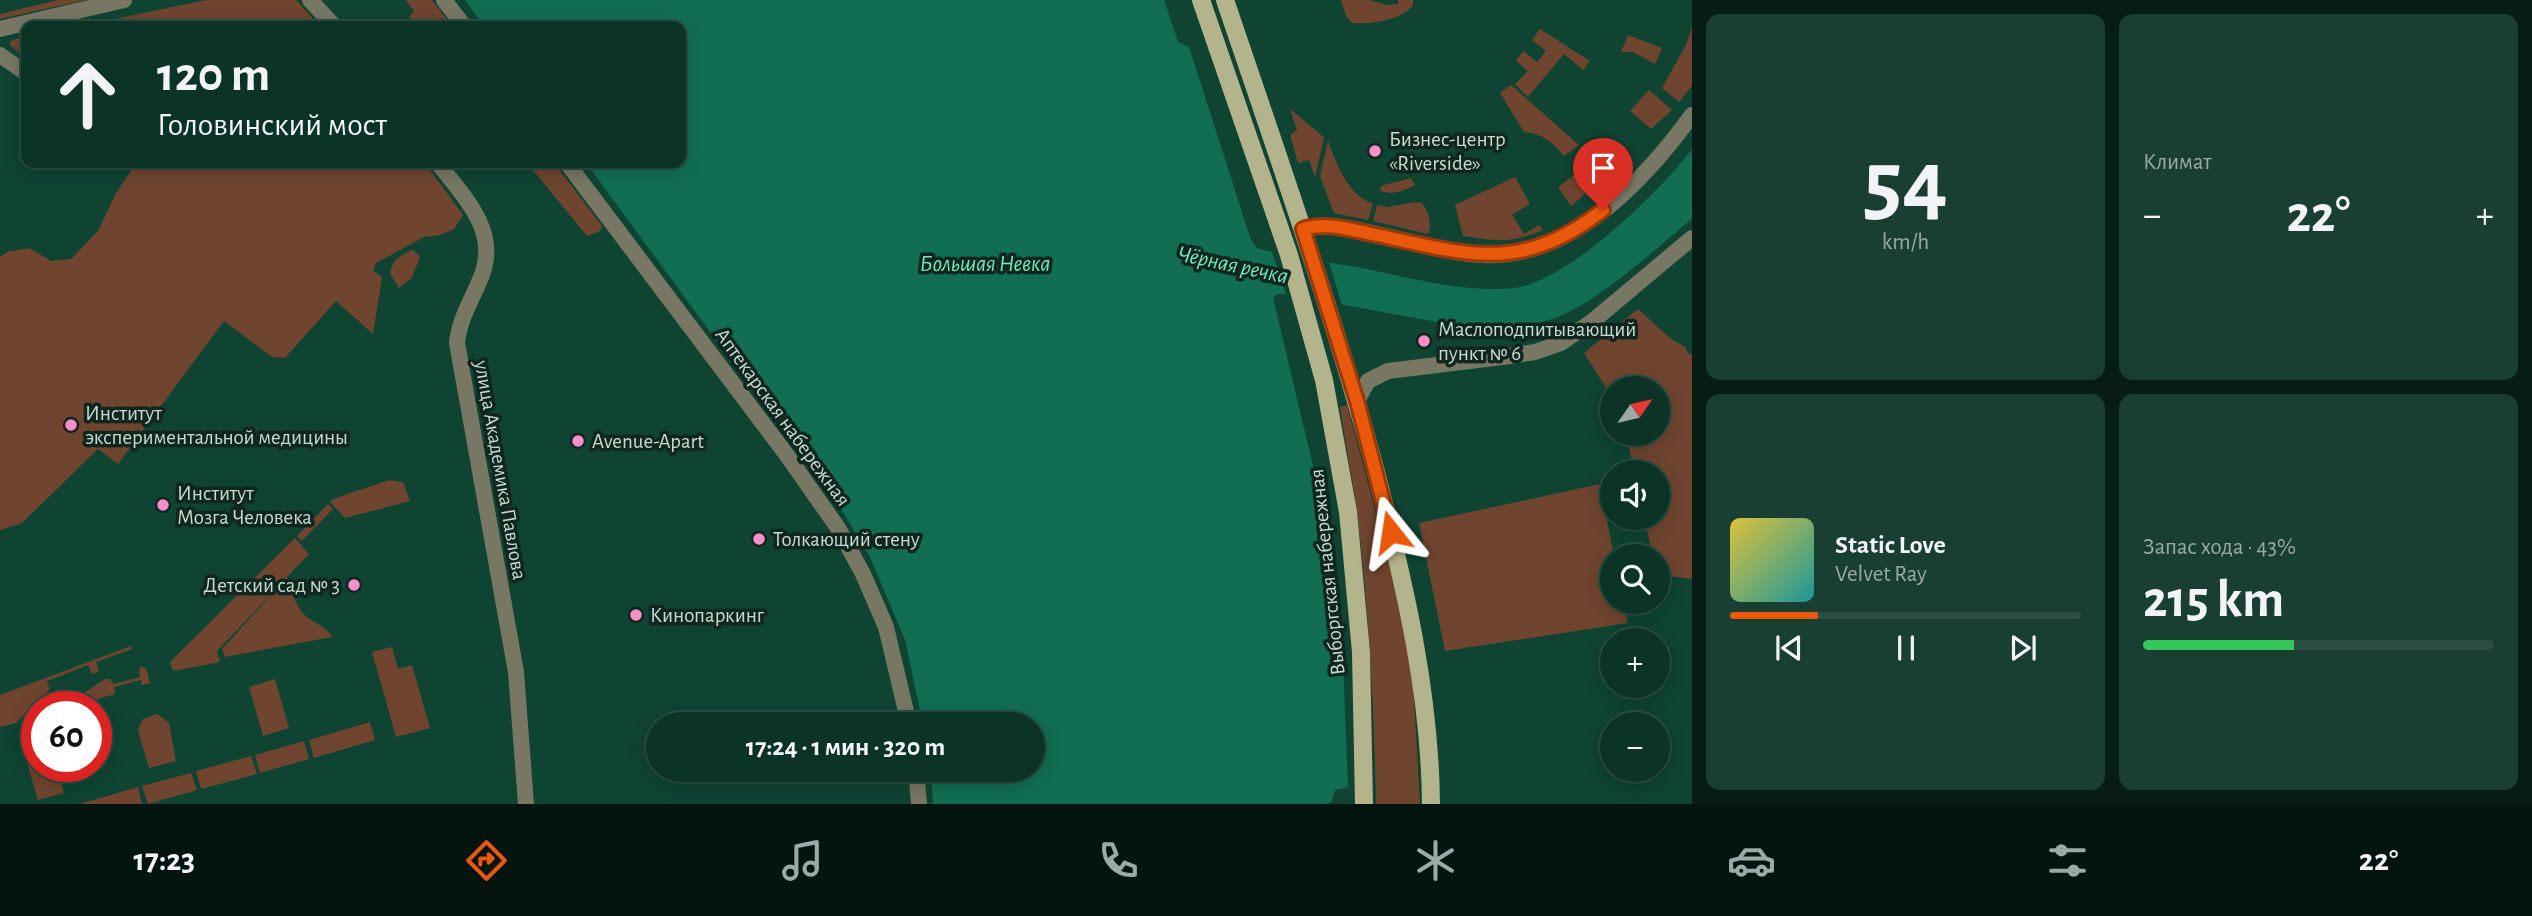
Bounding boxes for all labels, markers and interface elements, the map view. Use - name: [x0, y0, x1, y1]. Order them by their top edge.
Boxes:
- icon: ahead: [42, 49, 133, 140]
- text: 120 m: [157, 51, 270, 100]
- text: Головинский мост: [157, 109, 387, 141]
- place label: Бизнес-центр «Riverside»: [1389, 129, 1506, 174]
- pin: [1573, 138, 1633, 210]
- text: 54: [1863, 138, 1948, 229]
- marker: Бизнес-центр «Riverside»: [1367, 143, 1383, 159]
- icon: arrive: [1584, 149, 1622, 187]
- text: Климат: [2143, 151, 2212, 174]
- text: 22°: [2286, 189, 2351, 241]
- text: −: [2143, 197, 2161, 235]
- text: +: [2476, 197, 2494, 235]
- text: km/h: [1882, 231, 1929, 254]
- water label: Чёрная речка: [1175, 243, 1290, 288]
- water label: Большая Невка: [920, 253, 1050, 276]
- place label: Маслоподпитывающий пункт № 6: [1438, 319, 1636, 364]
- street label: Аптекарская набережная: [711, 324, 854, 510]
- marker: Маслоподпитывающий пункт № 6: [1416, 333, 1432, 349]
- street label: улица Академика Павлова: [471, 358, 530, 582]
- north arrow: [1600, 376, 1670, 446]
- map controls: [1600, 376, 1670, 782]
- place label: Институт экспериментальной медицины: [85, 403, 348, 448]
- marker: Институт экспериментальной медицины: [63, 417, 79, 433]
- place label: Avenue-Apart: [592, 431, 704, 452]
- marker: Avenue-Apart: [570, 433, 586, 449]
- button: sound: [1600, 460, 1670, 530]
- street label: Выборгская набережная: [1306, 468, 1349, 676]
- place label: Институт Мозга Человека: [177, 483, 312, 528]
- position arrow: [1354, 495, 1428, 569]
- marker: Институт Мозга Человека: [155, 497, 171, 513]
- place label: Толкающий стену: [773, 529, 920, 550]
- marker: Толкающий стену: [751, 531, 767, 547]
- text: Static Love: [1835, 532, 1946, 558]
- text: Запас хода · 43%: [2143, 536, 2296, 559]
- button: search: [1600, 544, 1670, 614]
- text: Velvet Ray: [1835, 563, 1927, 586]
- text: 215 km: [2143, 574, 2284, 626]
- place label: Детский сад № 3: [204, 575, 340, 596]
- marker: Детский сад № 3: [346, 577, 362, 593]
- place label: Кинопаркинг: [650, 605, 765, 626]
- marker: Кинопаркинг: [628, 607, 644, 623]
- button: +: [1600, 628, 1670, 698]
- icon: previous: [1770, 629, 1808, 667]
- icon: pause: [1887, 629, 1925, 667]
- icon: next: [2004, 629, 2042, 667]
- speed limit sign: 60: [21, 691, 112, 782]
- button: −: [1600, 712, 1670, 782]
- text: 17:24 · 1 мин · 320 m: [746, 734, 945, 760]
- icon: directions: [462, 836, 511, 885]
- icon: music: [778, 836, 827, 885]
- icon: phone: [1094, 836, 1143, 885]
- icon: climate: [1411, 836, 1460, 885]
- icon: car: [1727, 836, 1776, 885]
- icon: filters: [2043, 836, 2092, 885]
- text: 17:23: [134, 844, 195, 876]
- text: 22°: [2359, 844, 2398, 876]

